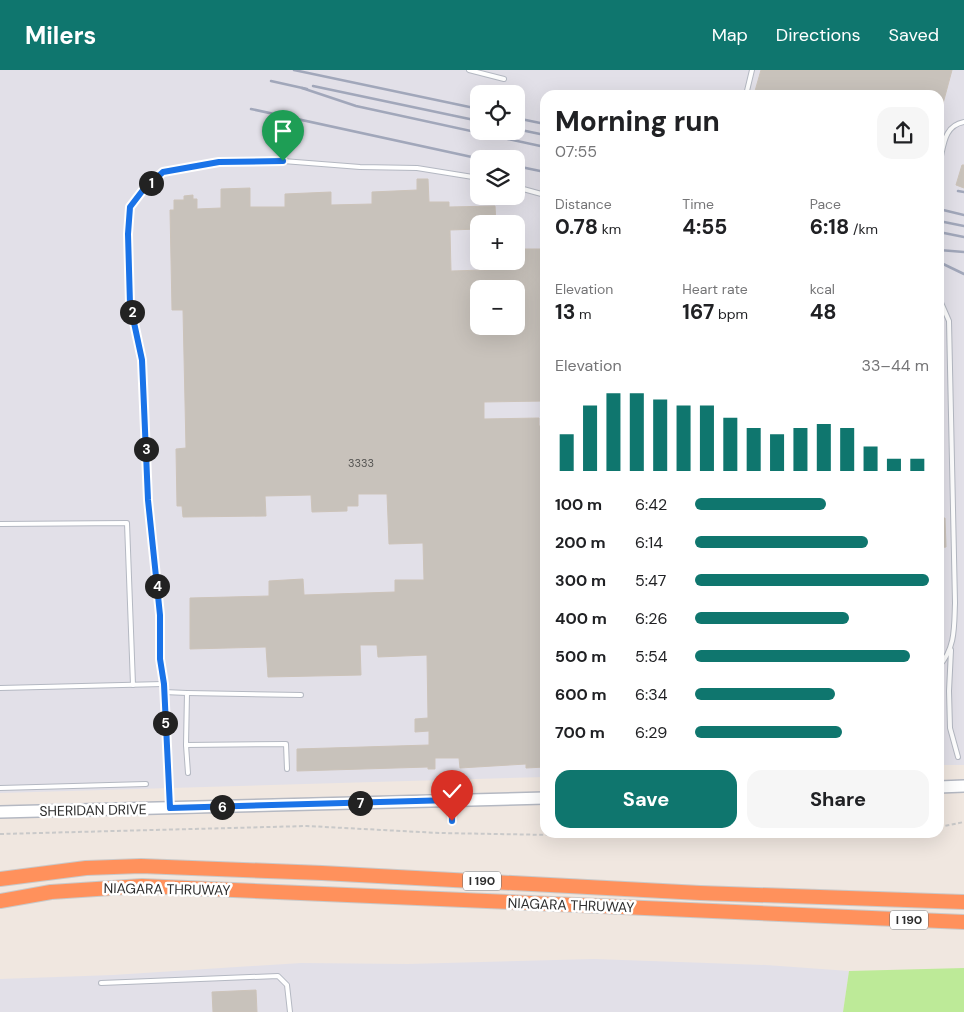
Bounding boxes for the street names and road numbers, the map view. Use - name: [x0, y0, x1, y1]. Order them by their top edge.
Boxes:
- street label: SHERIDAN DRIVE: [39, 800, 147, 820]
- road number: I 190: [463, 871, 501, 890]
- street label: NIAGARA THRUWAY: [103, 879, 231, 899]
- street label: NIAGARA THRUWAY: [507, 894, 635, 916]
- road number: I 190: [890, 910, 928, 930]

